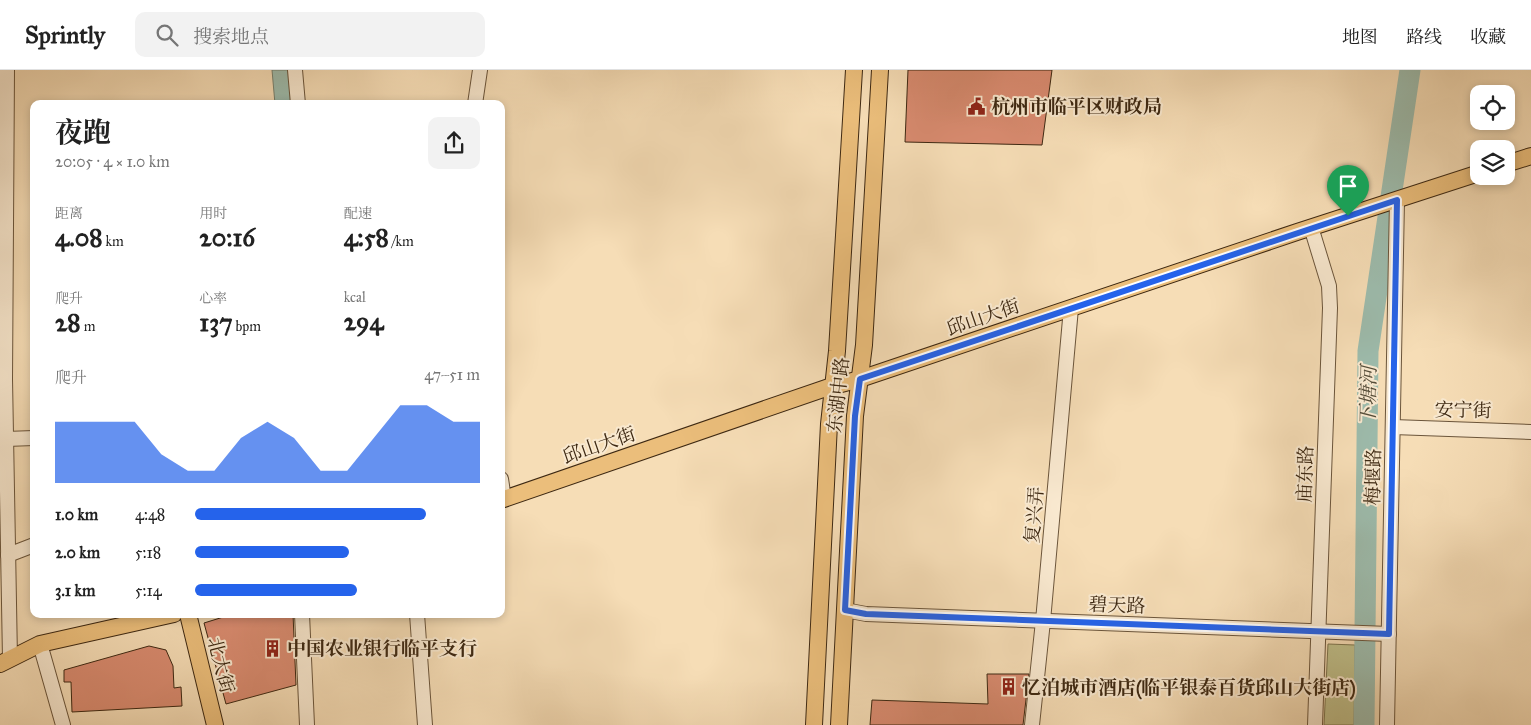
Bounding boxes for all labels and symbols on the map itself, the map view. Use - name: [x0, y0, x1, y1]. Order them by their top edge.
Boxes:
- place label: 杭州市临平区财政局: [991, 95, 1162, 118]
- public building icon: 杭州市临平区财政局: [967, 96, 987, 116]
- pin: [1327, 165, 1369, 216]
- street label: 邱山大街: [943, 294, 1023, 340]
- street label: 东湖中路: [823, 356, 853, 434]
- water label: 下塘河: [1355, 363, 1381, 426]
- street label: 安宁街: [1434, 398, 1492, 422]
- street label: 邱山大街: [559, 422, 639, 468]
- street label: 庙东路: [1293, 445, 1317, 503]
- street label: 梅堰路: [1361, 448, 1385, 506]
- street label: 复兴弄: [1020, 486, 1048, 544]
- street label: 碧天路: [1088, 593, 1146, 617]
- street label: 北大街: [203, 635, 239, 695]
- place label: 中国农业银行临平支行: [287, 637, 477, 660]
- building icon: 中国农业银行临平支行: [263, 638, 283, 658]
- place label: 忆泊城市酒店(临平银泰百货邱山大街店): [1022, 676, 1356, 700]
- building icon: 忆泊城市酒店(临平银泰百货邱山大街店): [998, 677, 1018, 697]

